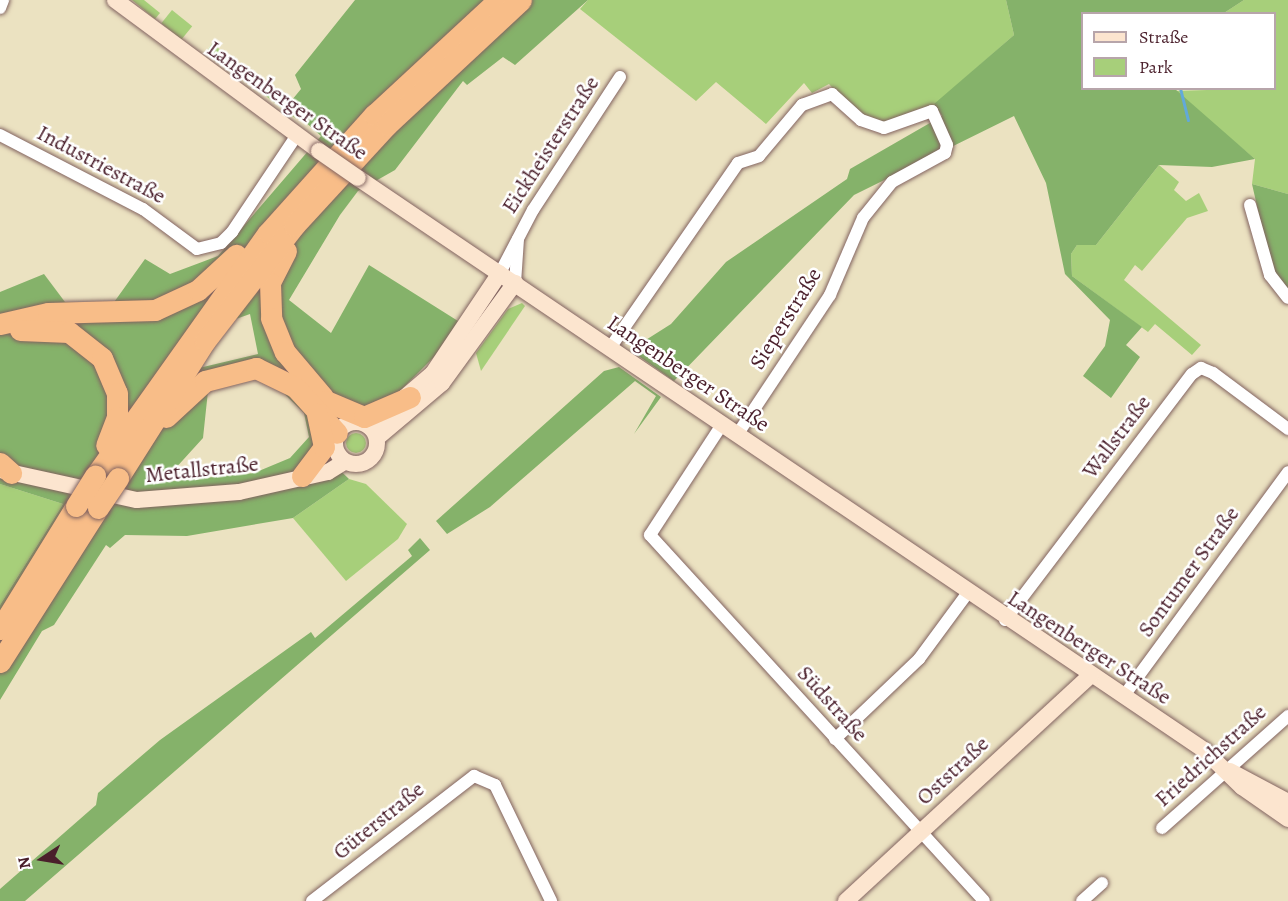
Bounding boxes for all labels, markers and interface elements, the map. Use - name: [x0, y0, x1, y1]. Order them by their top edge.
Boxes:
- legend: [1081, 12, 1276, 90]
- text: Straße: [1139, 25, 1188, 49]
- street label: Langenberger Straße: [202, 36, 372, 166]
- text: Park: [1139, 55, 1173, 79]
- street label: Eickheisterstraße: [497, 71, 605, 219]
- street label: Industriestraße: [32, 120, 170, 210]
- street label: Sieperstraße: [744, 263, 828, 375]
- street label: Langenberger Straße: [602, 310, 774, 438]
- street label: Wallstraße: [1077, 390, 1157, 484]
- street label: Metallstraße: [144, 451, 260, 489]
- street label: Sontumer Straße: [1133, 502, 1245, 642]
- street label: Langenberger Straße: [1002, 585, 1176, 711]
- street label: Südstraße: [791, 661, 873, 747]
- street label: Friedrichstraße: [1150, 699, 1272, 813]
- street label: Oststraße: [912, 731, 994, 811]
- street label: Güterstraße: [328, 776, 430, 866]
- north arrow: [12, 829, 72, 889]
- text: N: [12, 855, 36, 871]

